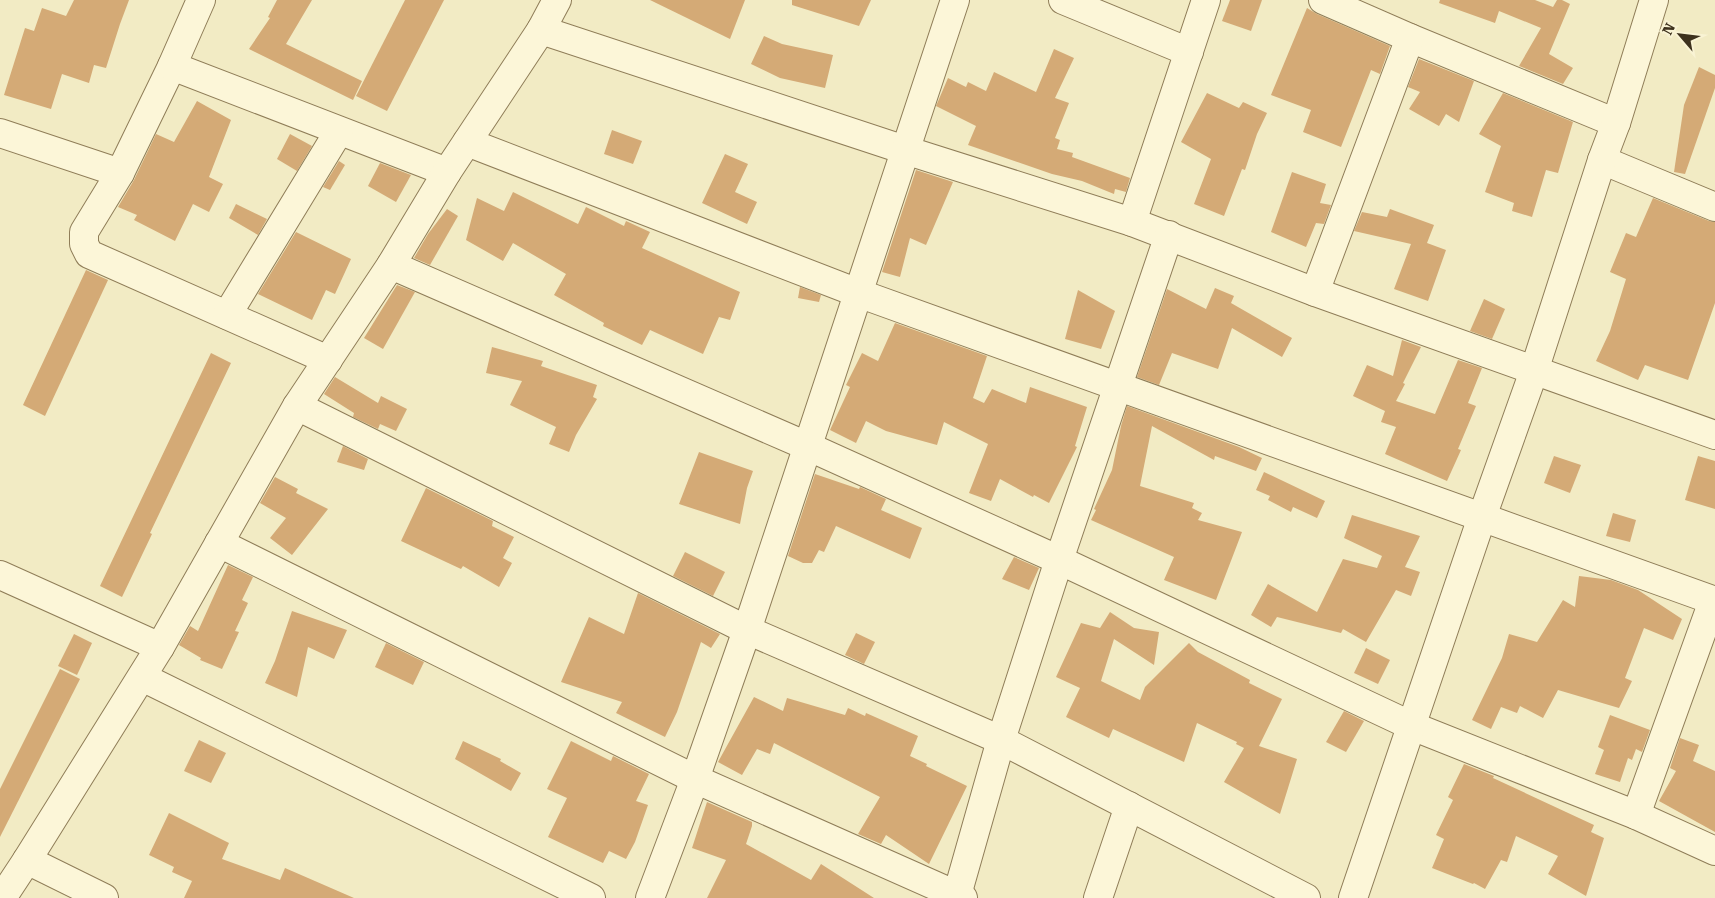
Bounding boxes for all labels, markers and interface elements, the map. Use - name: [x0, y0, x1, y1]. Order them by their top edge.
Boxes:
- north arrow: [1655, 10, 1705, 60]
- text: N: [1659, 20, 1678, 37]

